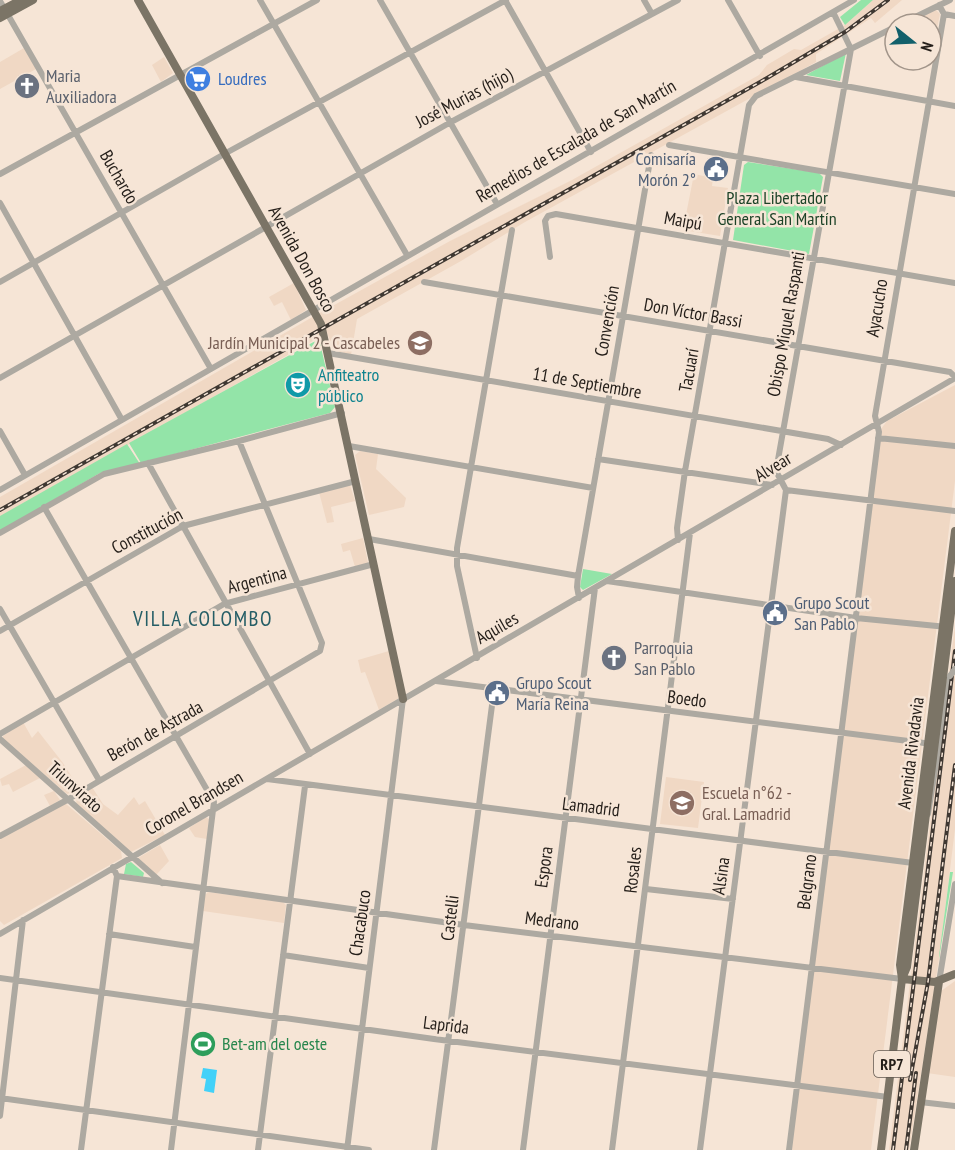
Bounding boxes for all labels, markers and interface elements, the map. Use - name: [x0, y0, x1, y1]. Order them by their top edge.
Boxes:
- north arrow: [883, 12, 943, 72]
- text: N: [916, 39, 938, 54]
- street label: José Murias (hijo): [410, 62, 517, 133]
- place label: Maria Auxiliadora: [46, 64, 117, 108]
- supermarket icon: Loudres: [183, 64, 213, 94]
- place label: Loudres: [218, 67, 267, 90]
- church icon: Maria Auxiliadora: [12, 71, 42, 101]
- street label: Remedios de Escalada de San Martín: [472, 74, 680, 207]
- street label: Buchardo: [95, 146, 144, 208]
- place label: Comisaría Morón 2°: [636, 147, 696, 191]
- public building icon: Comisaría Morón 2°: [701, 154, 731, 184]
- park label: Plaza Libertador General San Martín: [717, 186, 837, 230]
- street label: Avenida Don Bosco: [264, 202, 341, 316]
- street label: Maipú: [662, 206, 704, 235]
- street label: Obispo Miguel Raspanti: [761, 249, 810, 398]
- street label: Ayacucho: [861, 277, 892, 338]
- street label: Convención: [589, 284, 624, 358]
- street label: Don Víctor Bassi: [642, 293, 744, 332]
- school or university icon: Jardín Municipal 2 - Cascabeles: [405, 328, 435, 358]
- place label: Jardín Municipal 2 - Cascabeles: [207, 331, 400, 354]
- street label: Tacuarí: [673, 346, 704, 394]
- street label: 11 de Septiembre: [531, 362, 643, 403]
- place label: Anfiteatro público: [318, 363, 380, 407]
- theatre icon: Anfiteatro público: [283, 370, 313, 400]
- street label: Alvear: [750, 447, 796, 487]
- street label: Constitución: [107, 502, 186, 559]
- street label: Argentina: [225, 561, 289, 598]
- place label: Grupo Scout San Pablo: [794, 591, 869, 635]
- public building icon: Grupo Scout San Pablo: [760, 598, 790, 628]
- district label: VILLA COLOMBO: [132, 605, 273, 632]
- street label: Aquiles: [471, 606, 522, 649]
- place label: Parroquia San Pablo: [634, 636, 695, 680]
- church icon: Parroquia San Pablo: [599, 643, 629, 673]
- place label: Grupo Scout María Reina: [516, 671, 591, 715]
- public building icon: Grupo Scout María Reina: [482, 678, 512, 708]
- street label: Boedo: [666, 685, 708, 712]
- street label: Berón de Astrada: [103, 695, 207, 766]
- street label: Avenida Rivadavia: [892, 696, 929, 810]
- street label: Triunvirato: [43, 756, 108, 818]
- street label: Coronel Brandsen: [141, 765, 247, 840]
- place label: Escuela n°62 - Gral. Lamadrid: [702, 781, 792, 825]
- school or university icon: Escuela n°62 - Gral. Lamadrid: [667, 788, 697, 818]
- street label: Lamadrid: [561, 792, 621, 821]
- street label: Espora: [529, 845, 558, 889]
- street label: Rosales: [619, 846, 646, 894]
- street label: Belgrano: [792, 853, 821, 911]
- street label: Alsina: [706, 856, 735, 896]
- street label: Chacabuco: [343, 888, 376, 957]
- street label: Castelli: [435, 894, 464, 942]
- street label: Medrano: [524, 906, 581, 935]
- street label: Laprida: [422, 1010, 470, 1039]
- sports icon: Bet-am del oeste: [188, 1029, 218, 1059]
- place label: Bet-am del oeste: [222, 1032, 327, 1055]
- road number: RP7: [874, 1051, 910, 1077]

